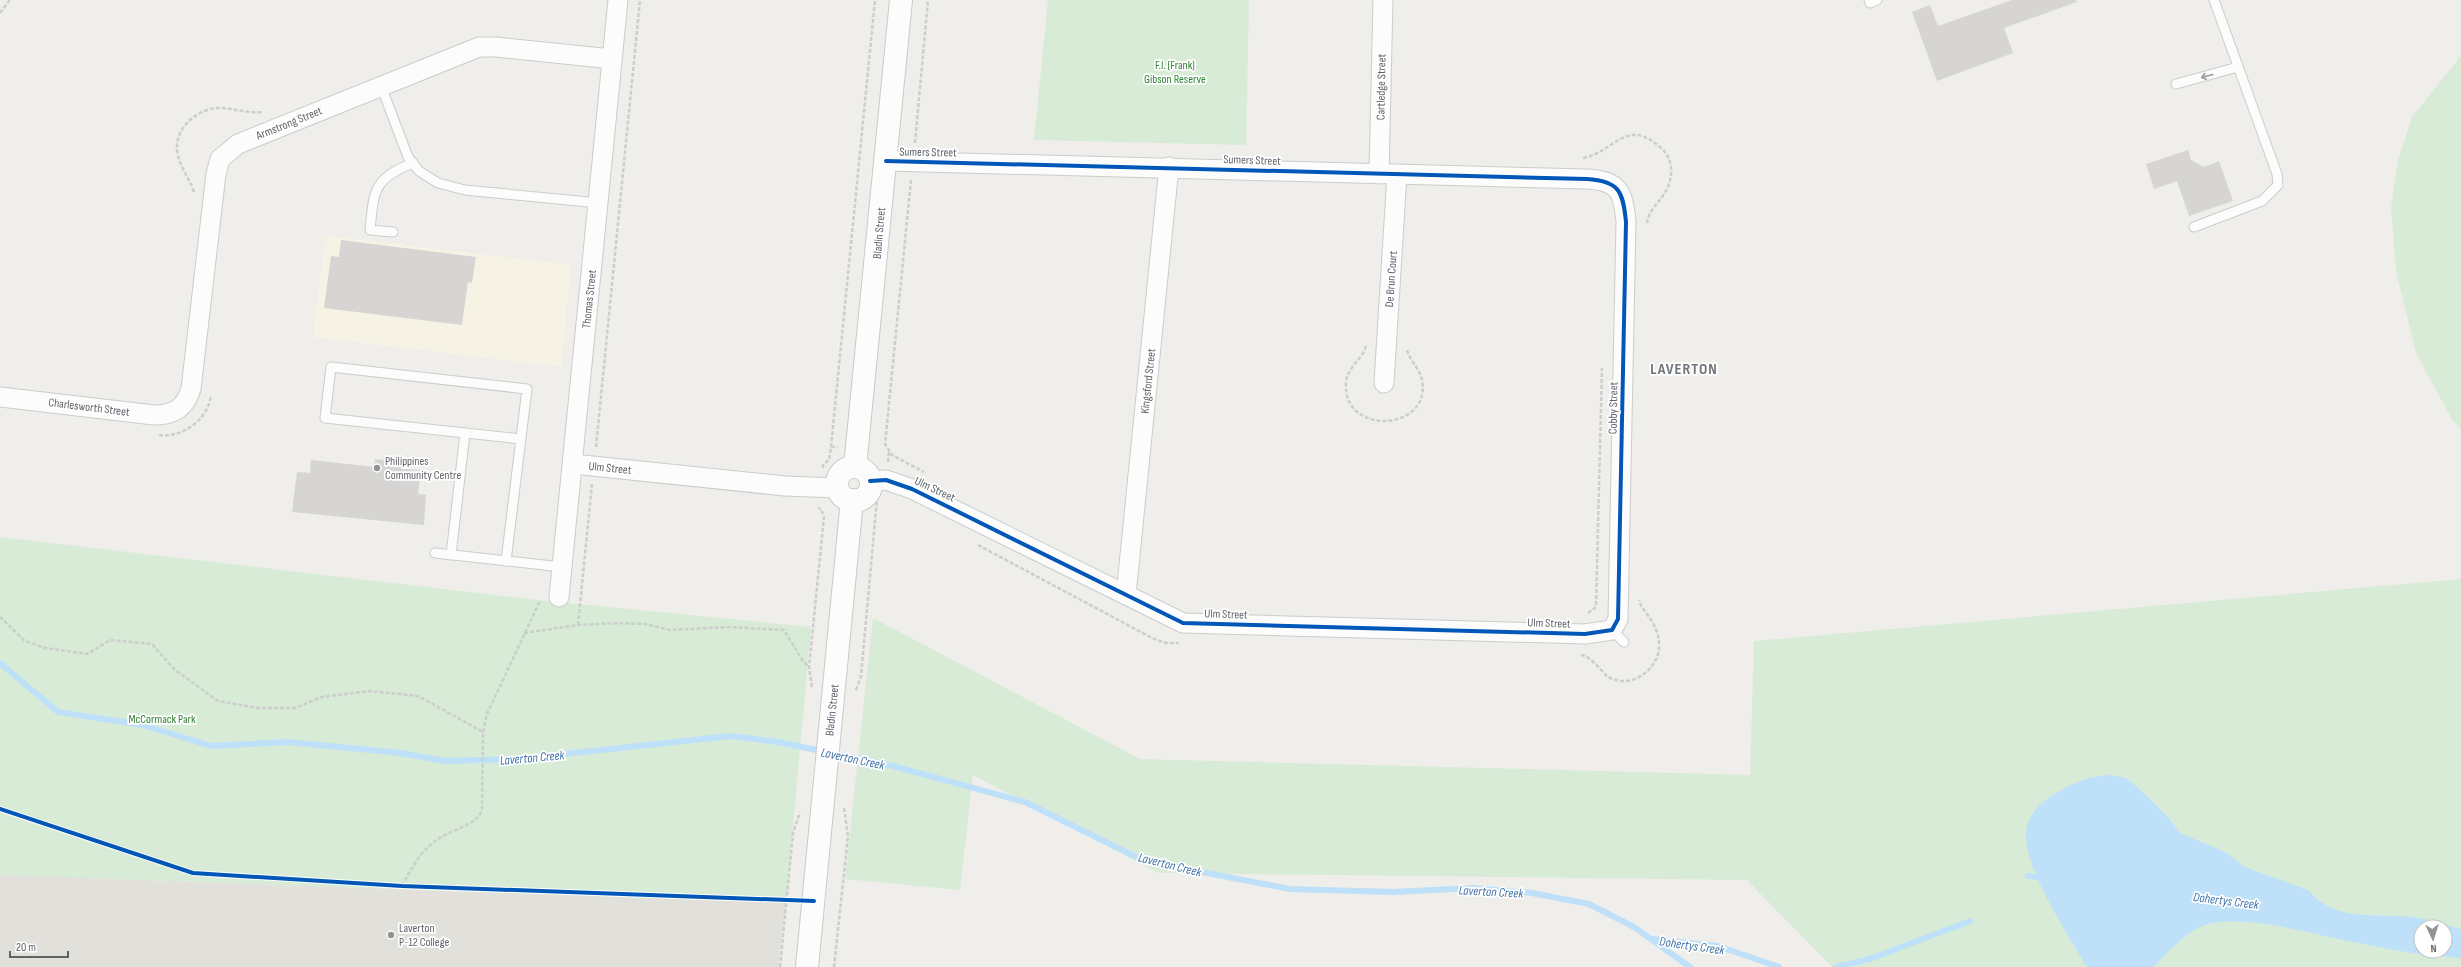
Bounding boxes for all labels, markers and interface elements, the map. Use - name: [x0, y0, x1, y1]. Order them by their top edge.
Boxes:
- street label: Cartledge Street: [1373, 53, 1390, 120]
- park label: F.I. (Frank) Gibson Reserve: [1144, 58, 1206, 87]
- one-way arrow: [2201, 72, 2214, 80]
- street label: Armstrong Street: [253, 103, 325, 144]
- street label: Sumers Street: [899, 144, 957, 161]
- street label: Sumers Street: [1223, 152, 1281, 169]
- street label: Bladin Street: [870, 206, 889, 259]
- street label: De Brun Court: [1382, 250, 1401, 308]
- street label: Thomas Street: [579, 269, 600, 329]
- street label: Kingsford Street: [1138, 347, 1159, 414]
- district label: LAVERTON: [1650, 360, 1718, 379]
- street label: Cobby Street: [1606, 381, 1621, 434]
- street label: Charlesworth Street: [47, 395, 131, 420]
- place label: Philippines Community Centre: [385, 454, 461, 483]
- street label: Ulm Street: [588, 459, 633, 478]
- marker: Philippines Community Centre: [372, 463, 382, 473]
- street label: Ulm Street: [912, 474, 958, 506]
- street label: Ulm Street: [1204, 606, 1248, 623]
- street label: Ulm Street: [1527, 615, 1571, 632]
- street label: Bladin Street: [822, 683, 843, 737]
- park label: McCormack Park: [128, 712, 196, 727]
- water label: Laverton Creek: [820, 744, 887, 774]
- water label: Laverton Creek: [499, 747, 566, 769]
- water label: Laverton Creek: [1136, 849, 1204, 881]
- water label: Laverton Creek: [1458, 882, 1525, 902]
- water label: Dohertys Creek: [2192, 889, 2261, 913]
- north arrow: [2413, 919, 2453, 959]
- place label: Laverton P-12 College: [399, 921, 449, 950]
- marker: Laverton P-12 College: [386, 930, 396, 940]
- scale bar: [10, 933, 68, 959]
- water label: Dohertys Creek: [1658, 933, 1727, 959]
- text: 20 m: [16, 940, 36, 955]
- text: N: [2430, 942, 2437, 955]

